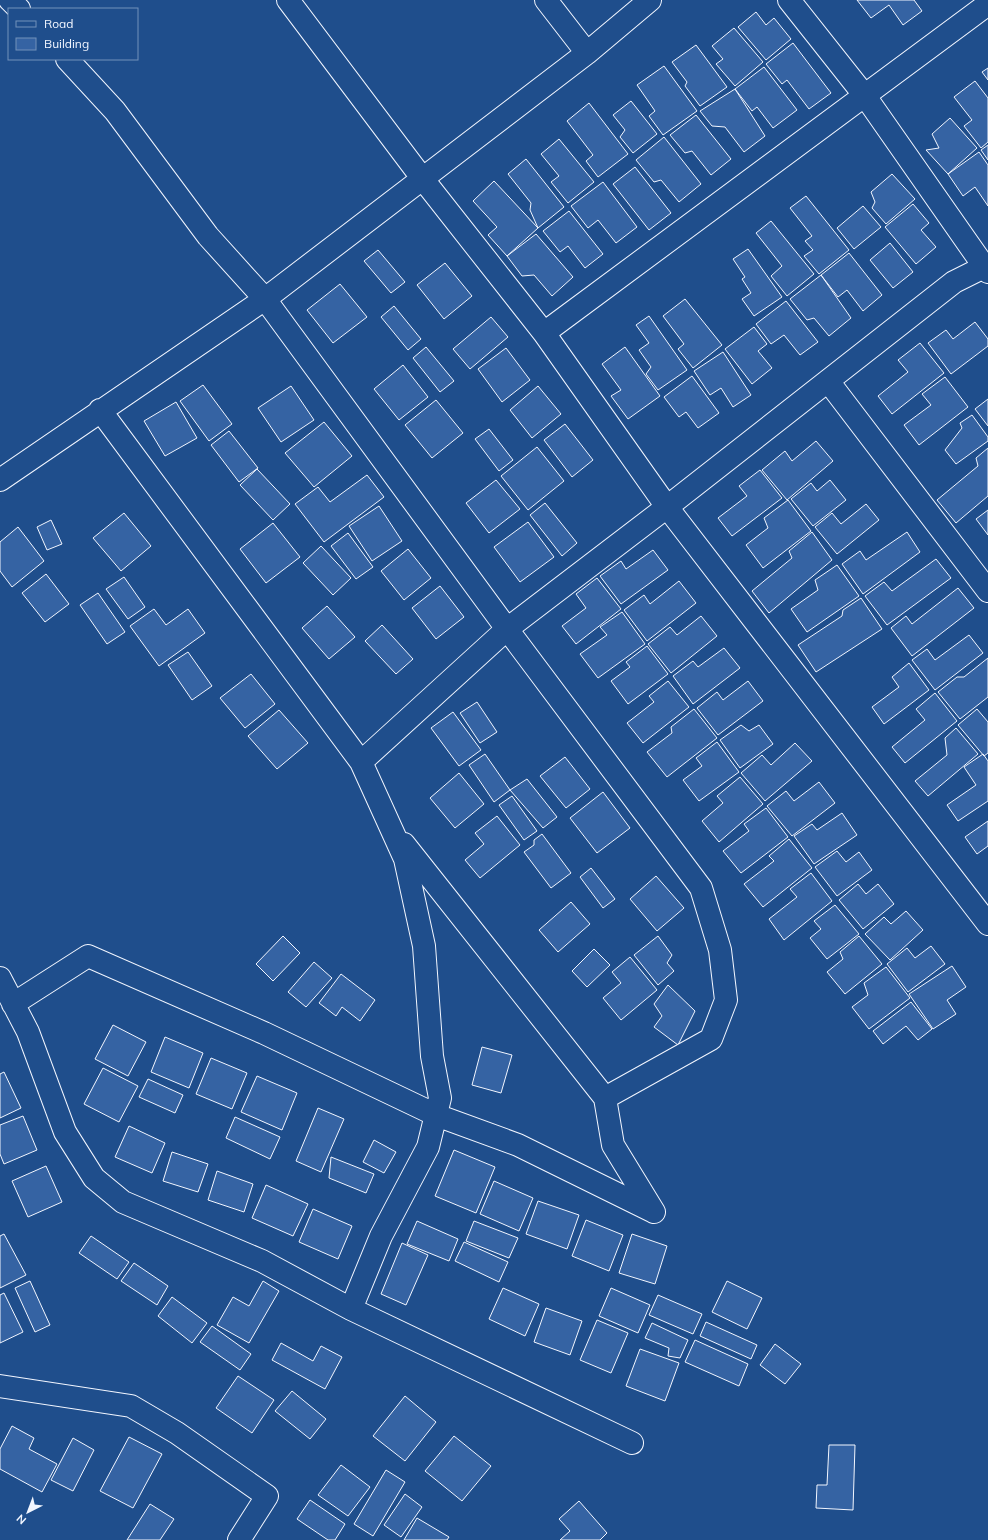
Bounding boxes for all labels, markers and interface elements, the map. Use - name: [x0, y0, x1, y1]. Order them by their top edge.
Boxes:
- legend: [8, 8, 138, 60]
- text: Road: [44, 16, 73, 31]
- text: Building: [44, 36, 89, 51]
- north arrow: [8, 1492, 48, 1532]
- text: N: [14, 1511, 29, 1527]

